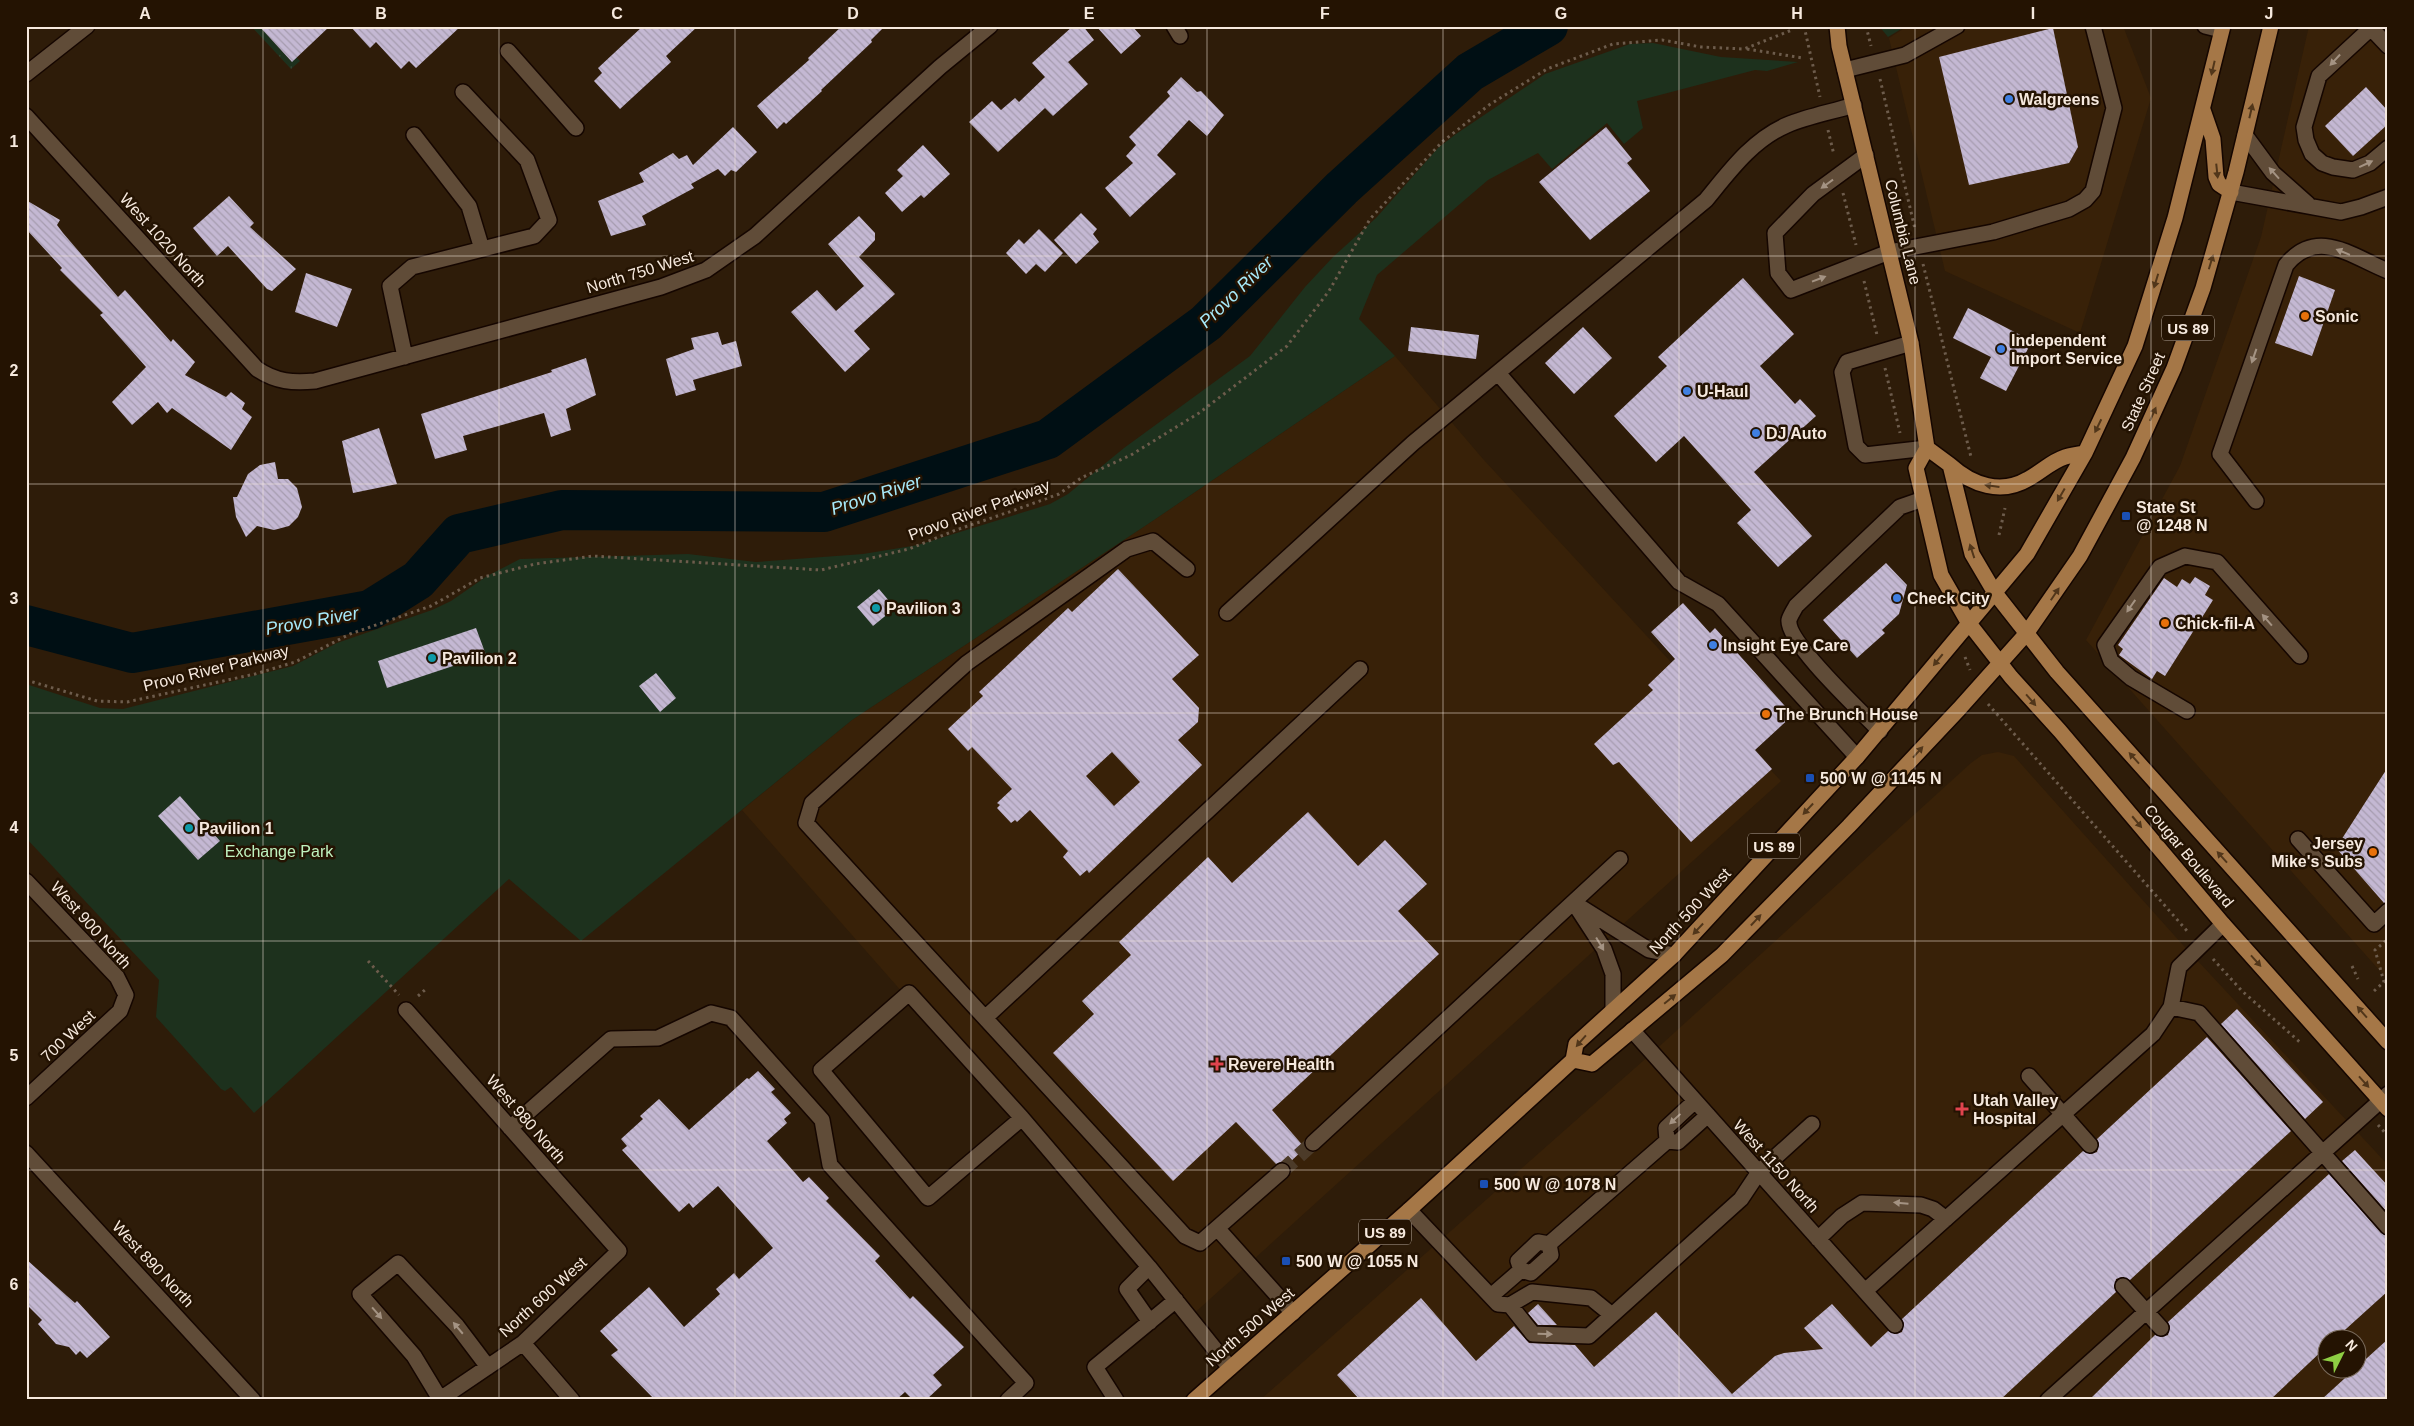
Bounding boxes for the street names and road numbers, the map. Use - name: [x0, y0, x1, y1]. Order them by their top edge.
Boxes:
- street label: Columbia Lane: [1882, 178, 1924, 286]
- street label: West 1020 North: [117, 190, 209, 290]
- street label: North 750 West: [584, 248, 696, 296]
- road number: US 89: [2162, 316, 2214, 340]
- street label: State Street: [2118, 349, 2168, 434]
- street label: Provo River Parkway: [906, 476, 1052, 544]
- street label: Provo River Parkway: [141, 642, 291, 694]
- street label: Cougar Boulevard: [2141, 801, 2237, 911]
- road number: US 89: [1748, 834, 1800, 858]
- street label: North 500 West: [1646, 864, 1734, 957]
- street label: West 900 North: [48, 878, 134, 972]
- street label: 700 West: [38, 1006, 99, 1065]
- street label: West 980 North: [483, 1072, 569, 1166]
- street label: West 1150 North: [1730, 1116, 1822, 1216]
- street label: West 890 North: [109, 1218, 197, 1310]
- road number: US 89: [1359, 1220, 1411, 1244]
- street label: North 600 West: [496, 1253, 590, 1340]
- street label: North 500 West: [1203, 1284, 1298, 1370]

